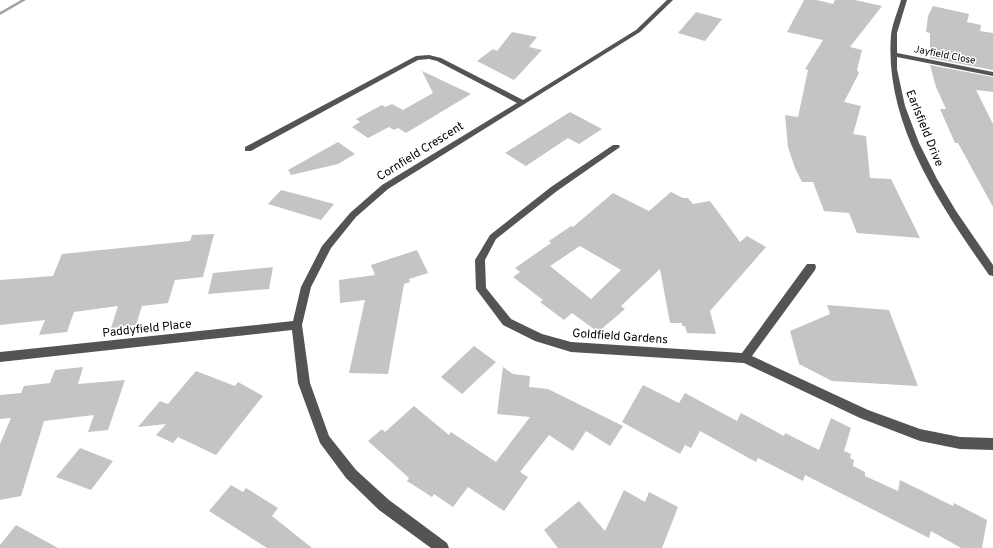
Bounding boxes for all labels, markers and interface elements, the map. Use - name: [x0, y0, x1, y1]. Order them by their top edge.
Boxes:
- street label: Jayfield Close: [913, 43, 977, 68]
- street label: Earlsfield Drive: [901, 88, 947, 169]
- street label: Cornfield Crescent: [374, 119, 467, 185]
- street label: Paddyfield Place: [102, 316, 192, 342]
- street label: Goldfield Gardens: [572, 326, 668, 348]

